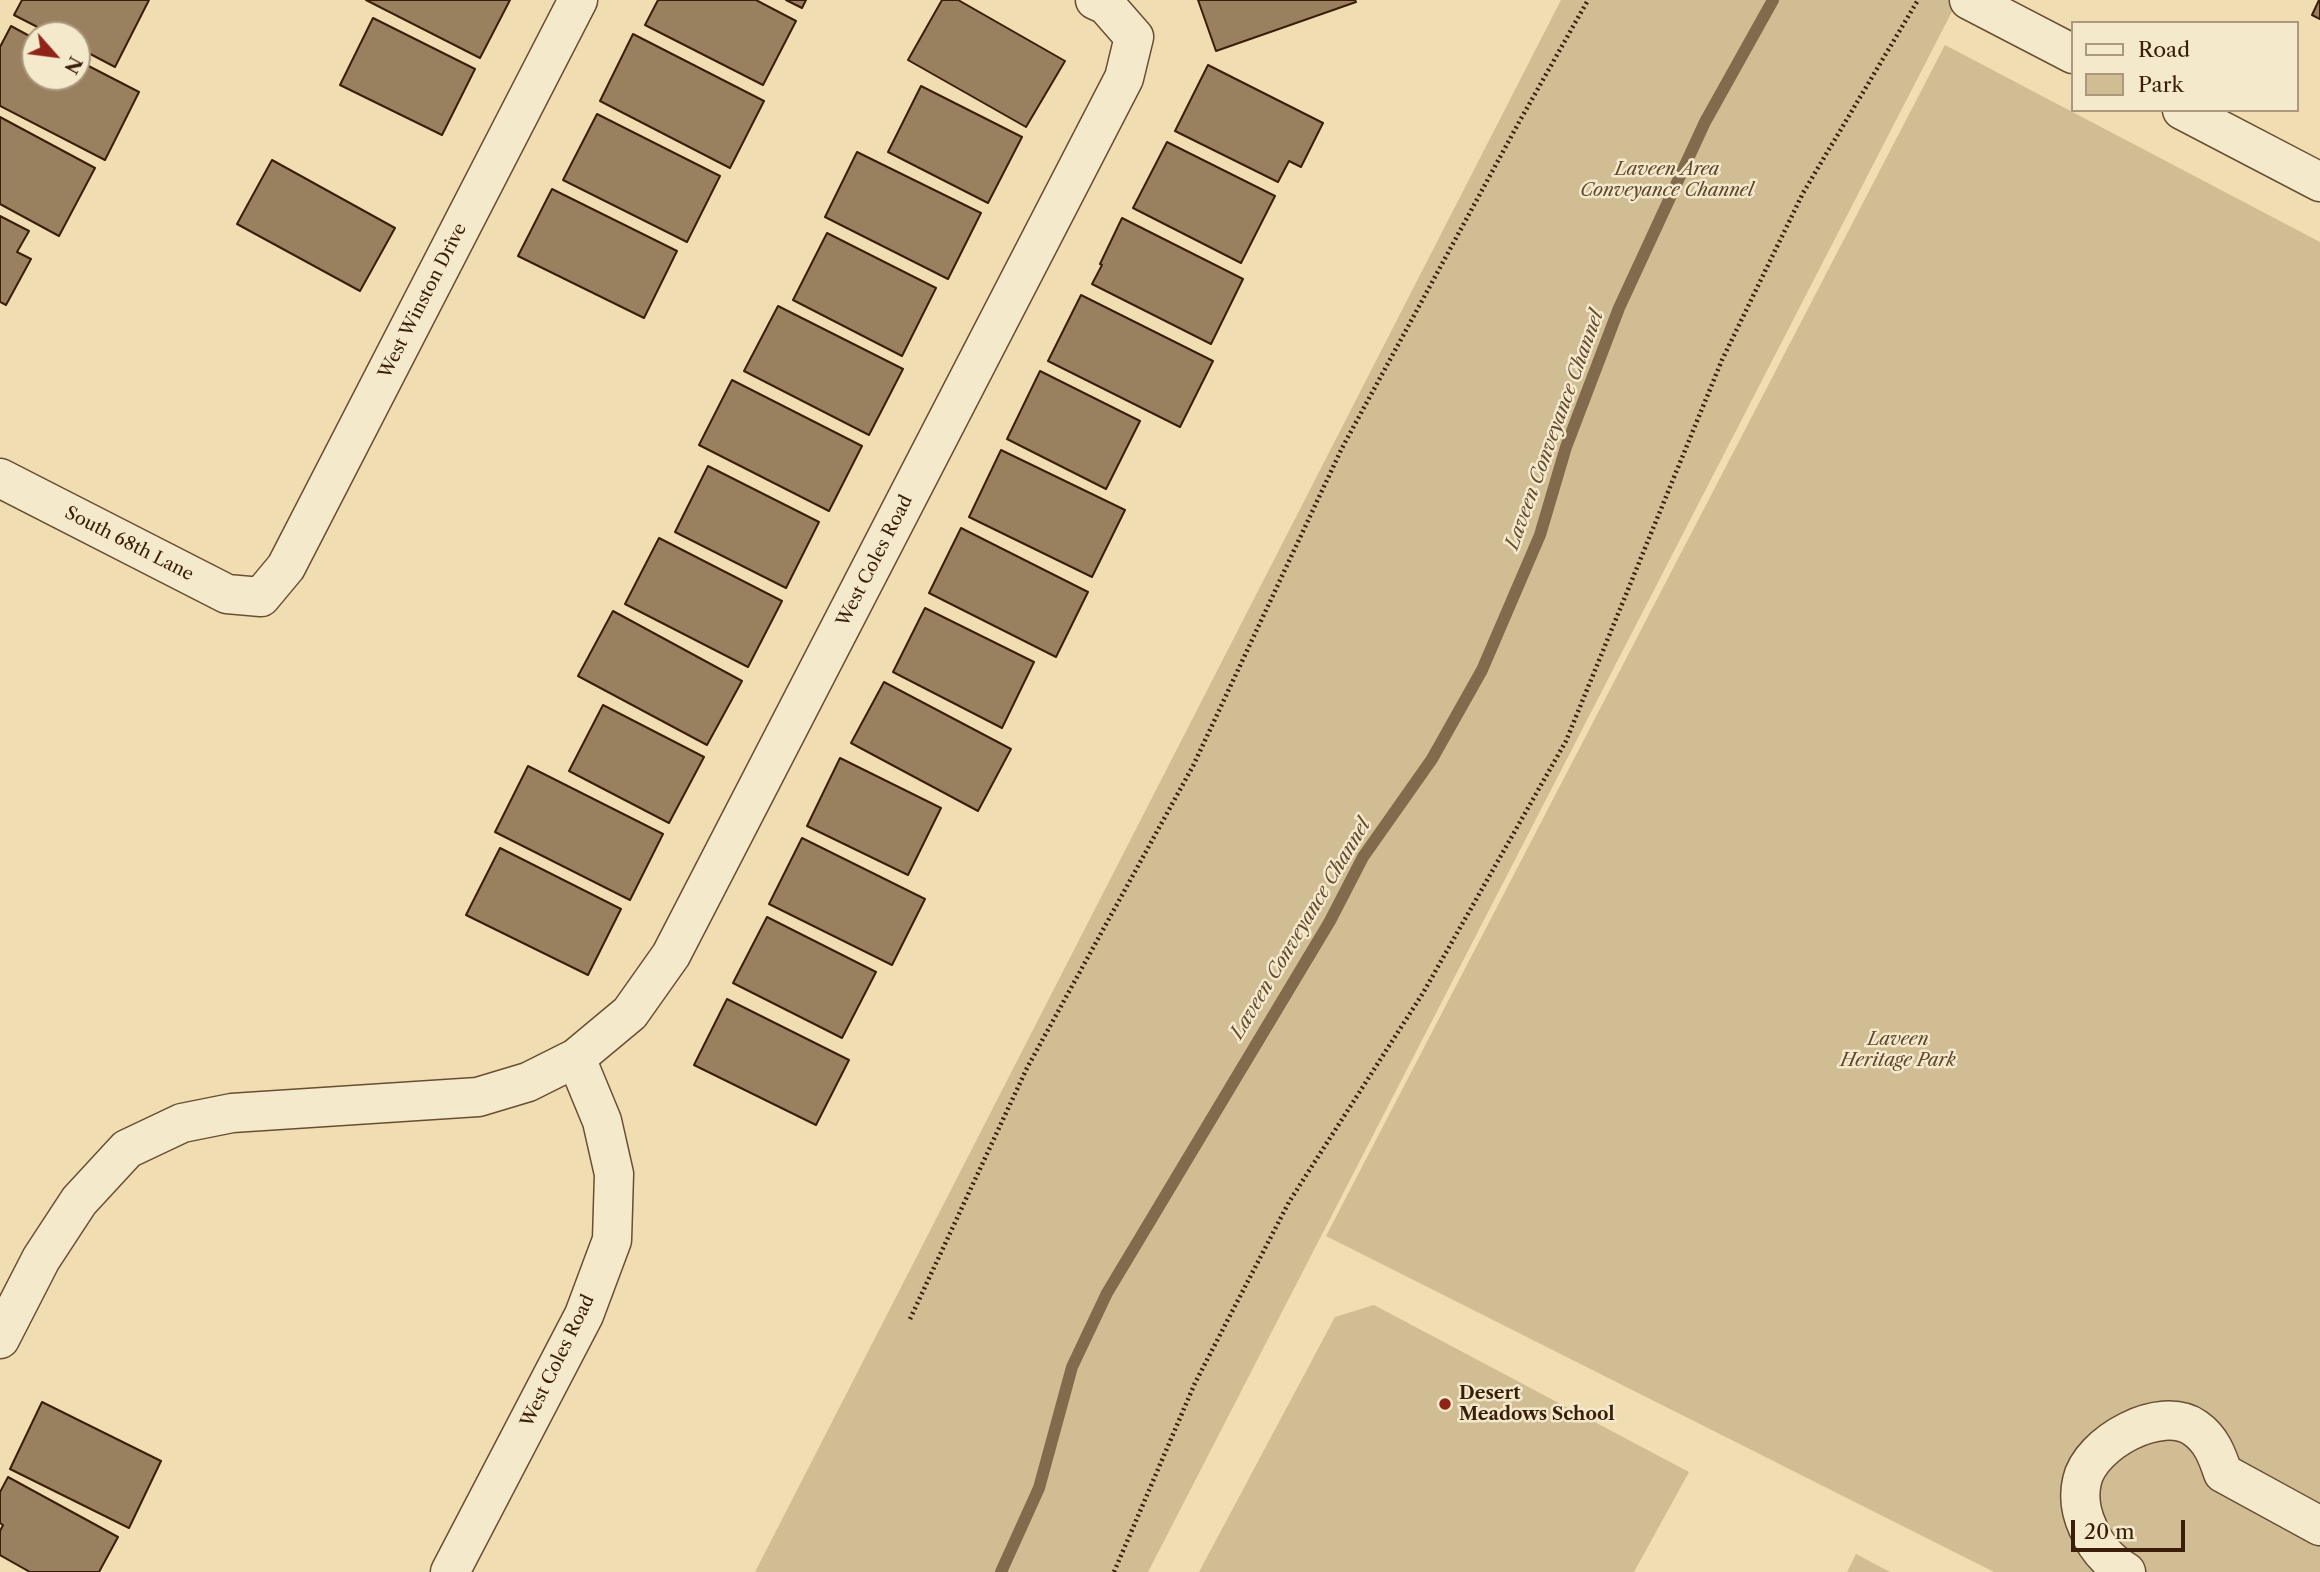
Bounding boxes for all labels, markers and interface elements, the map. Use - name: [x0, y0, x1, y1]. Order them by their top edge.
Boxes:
- north arrow: [21, 21, 91, 91]
- legend: [2072, 21, 2299, 112]
- text: Road: [2138, 37, 2190, 62]
- text: N: [59, 52, 87, 78]
- text: Park: [2138, 72, 2184, 97]
- park label: Laveen Area Conveyance Channel: [1580, 159, 1754, 202]
- street label: West Winston Drive: [374, 220, 472, 382]
- water label: Laveen Conveyance Channel: [1501, 307, 1609, 553]
- street label: West Coles Road: [833, 492, 917, 630]
- street label: South 68th Lane: [61, 502, 197, 586]
- water label: Laveen Conveyance Channel: [1226, 815, 1376, 1043]
- park label: Laveen Heritage Park: [1840, 1029, 1956, 1072]
- street label: West Coles Road: [517, 1291, 599, 1431]
- place label: Desert Meadows School: [1459, 1383, 1615, 1426]
- marker: Desert Meadows School: [1437, 1396, 1453, 1412]
- scale bar: [2075, 1506, 2189, 1550]
- text: 20 m: [2084, 1519, 2135, 1544]

